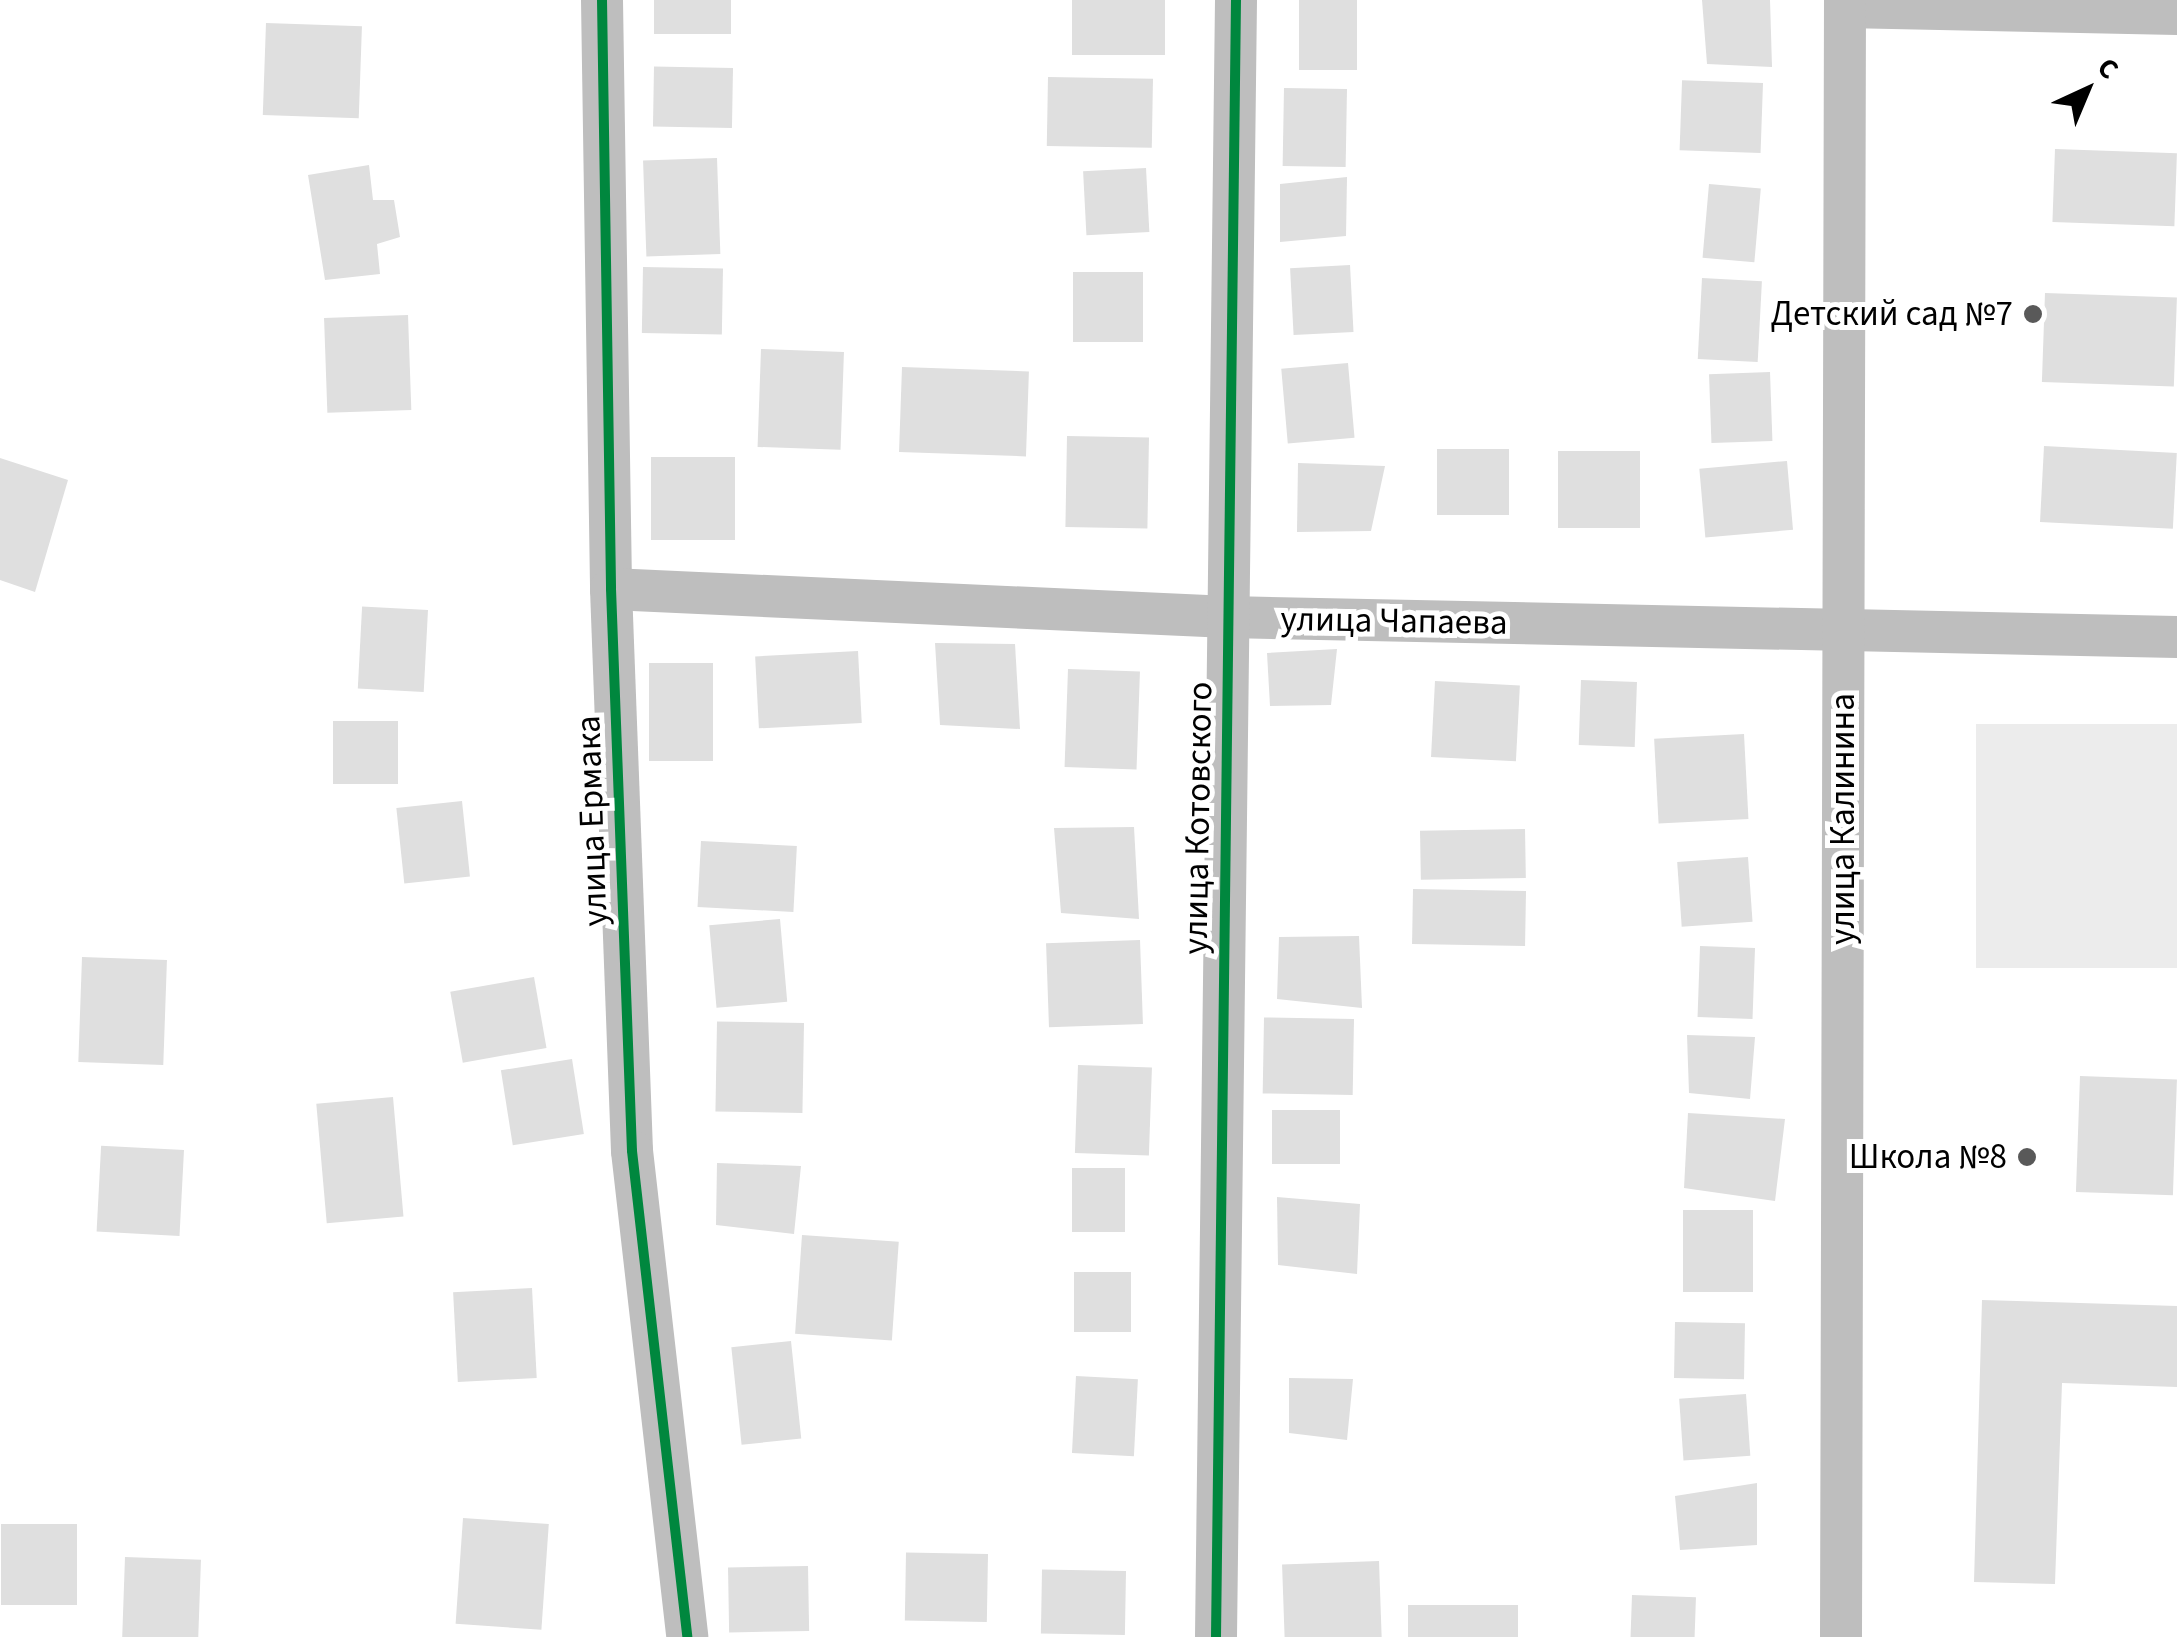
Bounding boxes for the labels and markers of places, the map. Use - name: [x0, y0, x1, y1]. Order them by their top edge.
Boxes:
- place label: Детский сад №7: [1770, 293, 2013, 335]
- marker: Детский сад №7: [2022, 303, 2044, 325]
- place label: Школа №8: [1849, 1136, 2007, 1178]
- marker: Школа №8: [2016, 1146, 2038, 1168]

